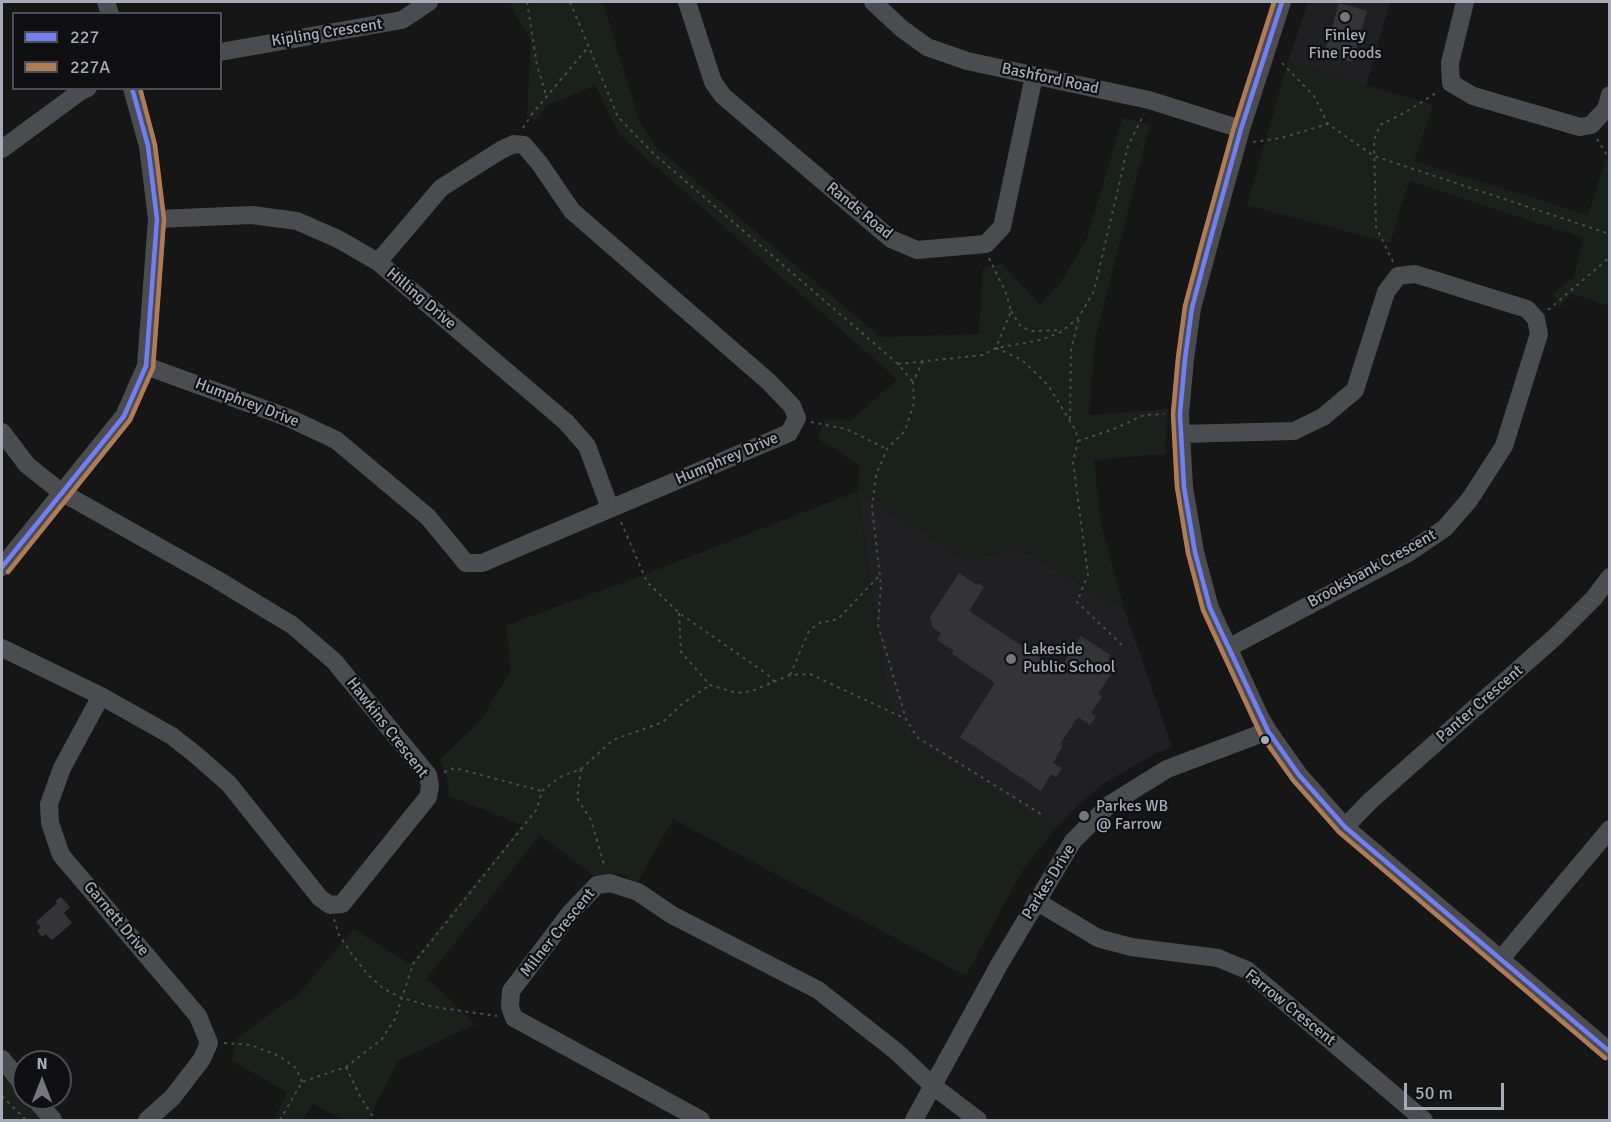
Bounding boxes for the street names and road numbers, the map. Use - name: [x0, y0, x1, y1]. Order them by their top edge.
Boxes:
- street label: Kipling Crescent: [270, 15, 384, 51]
- street label: Bashford Road: [1000, 59, 1100, 99]
- street label: Rands Road: [822, 179, 896, 243]
- street label: Hilling Drive: [382, 264, 460, 334]
- street label: Humphrey Drive: [192, 374, 302, 432]
- street label: Humphrey Drive: [673, 429, 781, 489]
- street label: Brooksbank Crescent: [1305, 526, 1439, 612]
- street label: Panter Crescent: [1433, 661, 1527, 747]
- street label: Hawkins Crescent: [342, 674, 432, 782]
- street label: Parkes Drive: [1018, 841, 1080, 923]
- street label: Garnett Drive: [79, 878, 153, 960]
- street label: Milner Crescent: [517, 885, 599, 981]
- street label: Farrow Crescent: [1241, 966, 1339, 1050]

